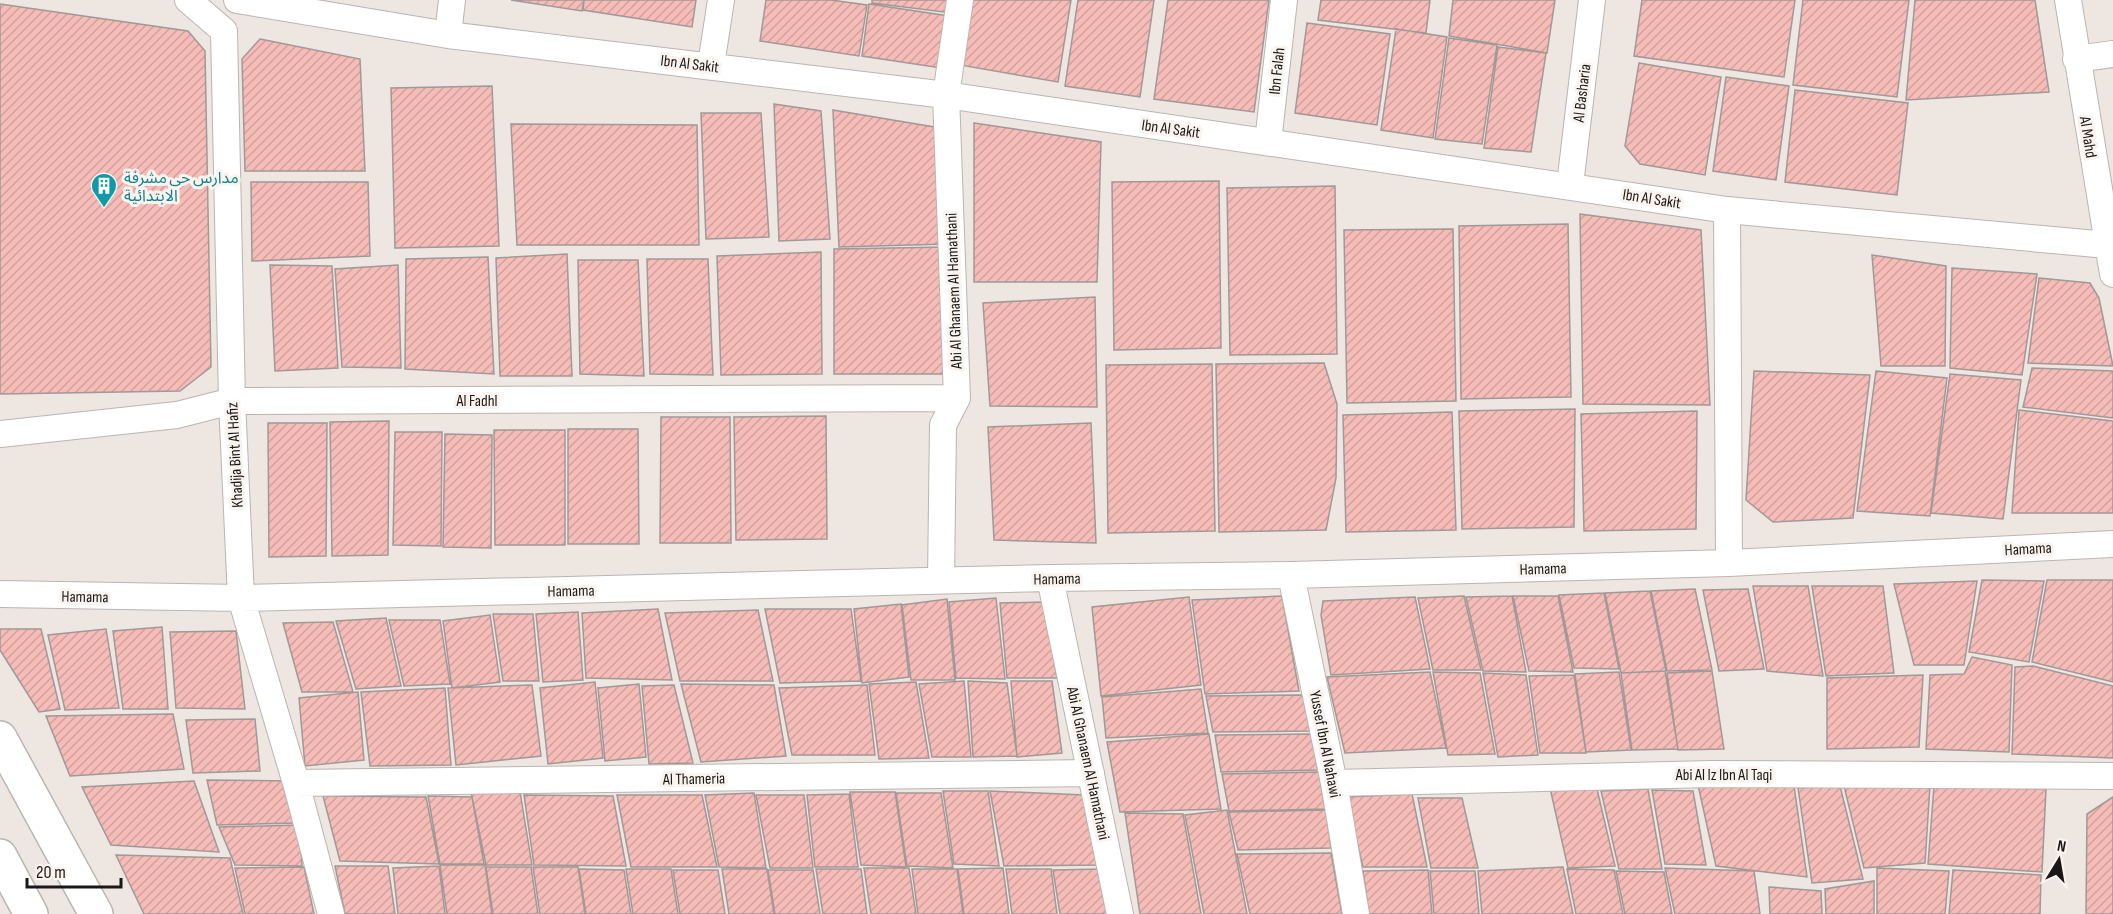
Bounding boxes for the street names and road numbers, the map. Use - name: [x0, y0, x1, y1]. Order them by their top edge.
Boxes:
- street label: Ibn Falah: [1266, 47, 1289, 96]
- street label: Ibn Al Sakit: [659, 51, 720, 78]
- street label: Al Basharia: [1569, 63, 1595, 124]
- street label: Al Mahd: [2075, 114, 2100, 159]
- street label: Ibn Al Sakit: [1140, 116, 1201, 143]
- street label: Ibn Al Sakit: [1621, 185, 1682, 213]
- street label: Abi Al Ghanaem Al Hamathani: [942, 213, 967, 370]
- street label: Al Fadhl: [455, 392, 498, 411]
- street label: Khadija Bint Al Hafiz: [223, 401, 248, 508]
- street label: Hamama: [2004, 539, 2052, 560]
- street label: Hamama: [1519, 559, 1567, 580]
- street label: Hamama: [1033, 570, 1081, 589]
- street label: Hamama: [547, 582, 595, 601]
- street label: Hamama: [61, 588, 109, 607]
- street label: Abi Al Ghanaem Al Hamathani: [1062, 684, 1113, 842]
- street label: Yussef Ibn Al Nahawi: [1305, 689, 1344, 799]
- street label: Abi Al Iz Ibn Al Taqi: [1675, 766, 1772, 785]
- street label: Al Thameria: [662, 769, 725, 790]

